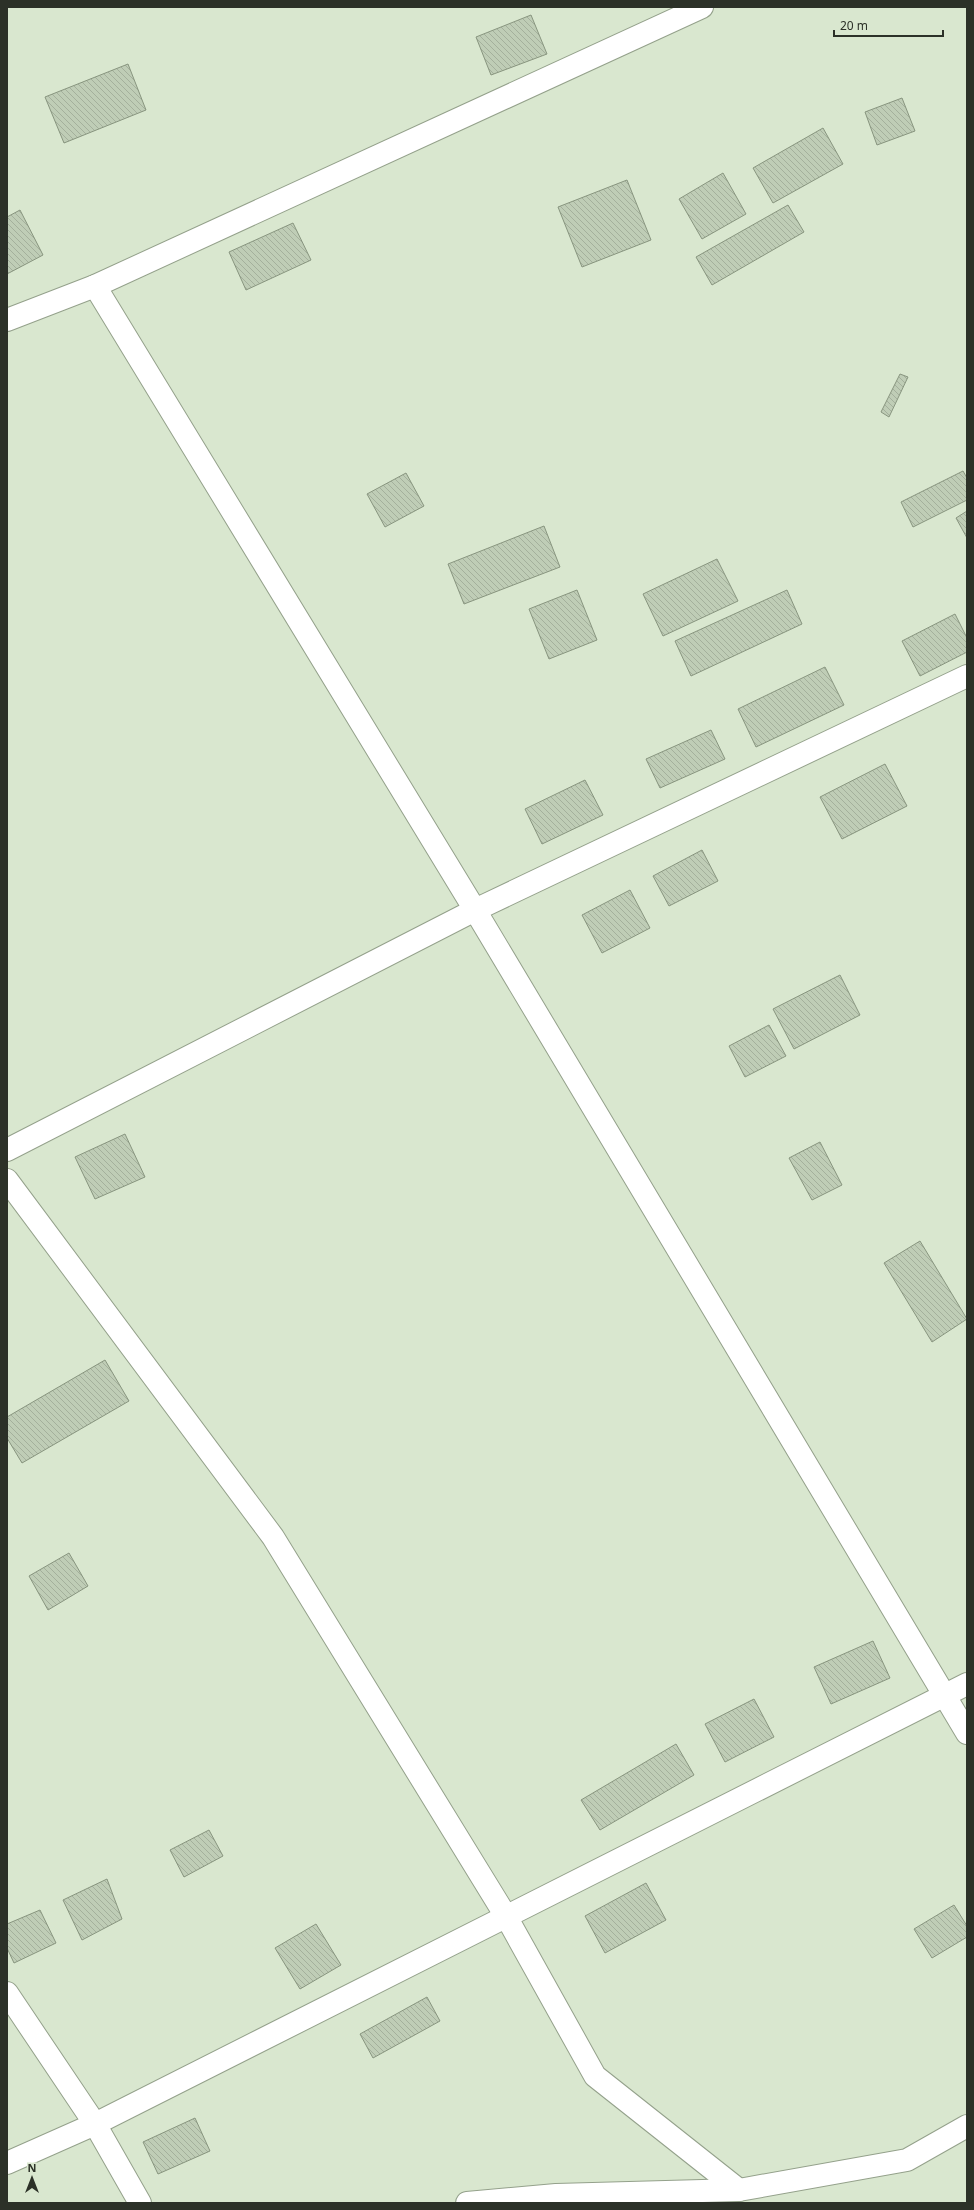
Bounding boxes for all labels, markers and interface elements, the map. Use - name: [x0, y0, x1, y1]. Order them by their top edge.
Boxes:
- scale bar: [834, 12, 943, 38]
- text: 20 m: [840, 17, 868, 34]
- north arrow: [12, 2158, 52, 2198]
- text: N: [28, 2160, 36, 2175]

